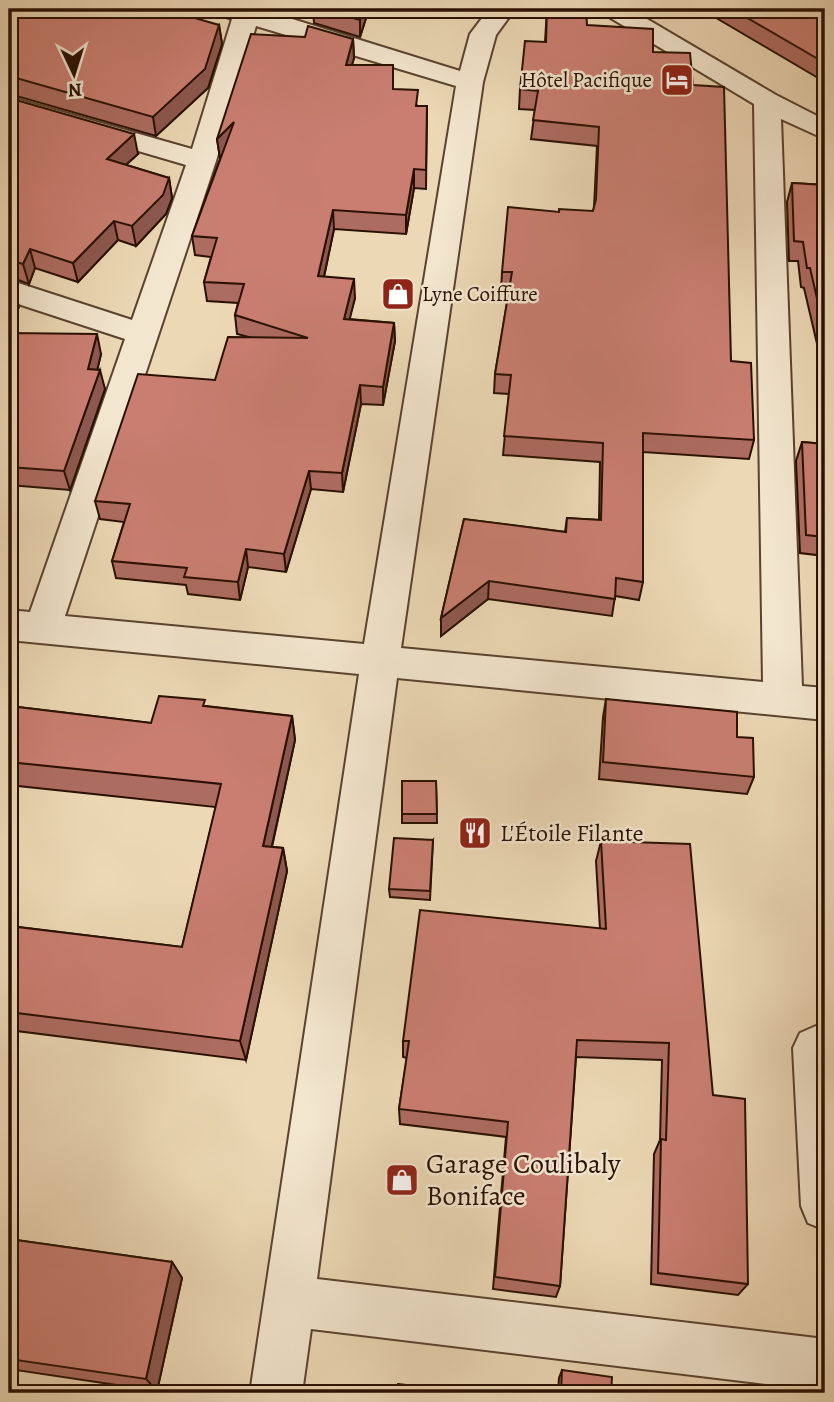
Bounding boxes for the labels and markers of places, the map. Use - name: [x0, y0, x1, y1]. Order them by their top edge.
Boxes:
- hotel icon: Hôtel Pacifique: [658, 61, 696, 99]
- place label: Hôtel Pacifique: [521, 66, 652, 94]
- shop icon: Lyne Coiffure: [379, 275, 417, 313]
- place label: Lyne Coiffure: [422, 280, 538, 308]
- restaurant icon: L'Étoile Filante: [456, 814, 494, 852]
- place label: L'Étoile Filante: [500, 817, 644, 849]
- place label: Garage Coulibaly Boniface: [426, 1145, 621, 1215]
- shop icon: Garage Coulibaly Boniface: [383, 1161, 421, 1199]

